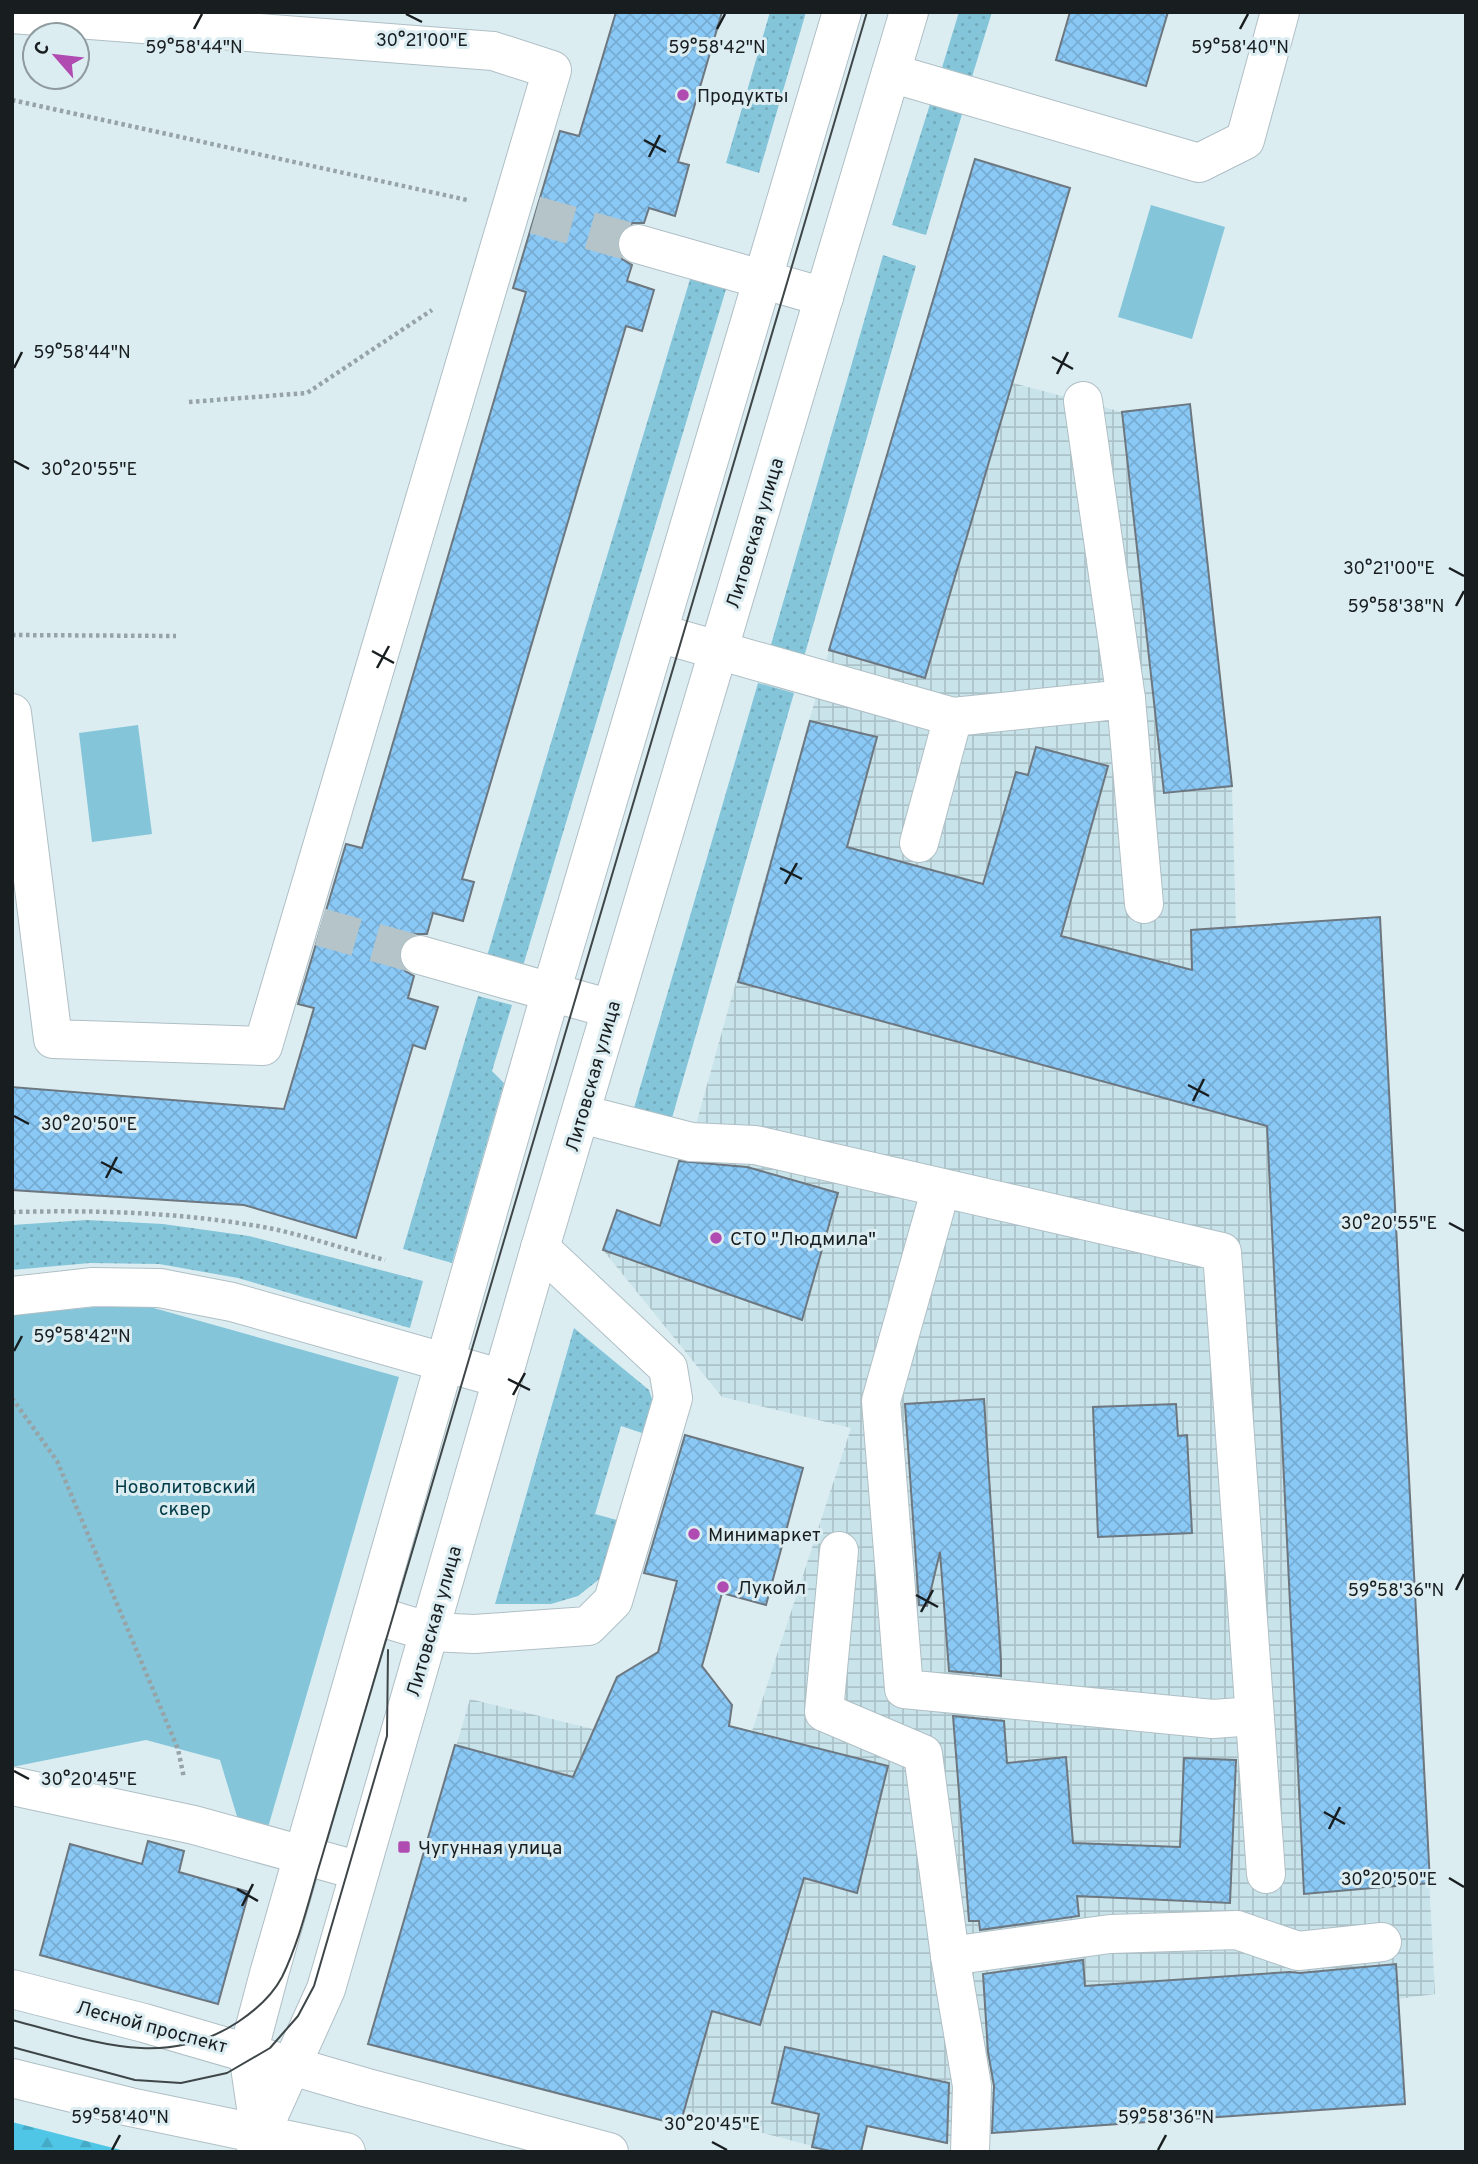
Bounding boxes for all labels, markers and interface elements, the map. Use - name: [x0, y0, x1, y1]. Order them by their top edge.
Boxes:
- north arrow: [21, 21, 91, 91]
- text: 30°21'00"E: [376, 30, 468, 53]
- text: 59°58'44"N: [145, 37, 243, 60]
- text: 59°58'42"N: [668, 37, 766, 60]
- text: 59°58'40"N: [1191, 37, 1289, 60]
- text: С: [29, 38, 56, 60]
- place label: Продукты: [697, 85, 788, 109]
- marker: Продукты: [675, 87, 691, 103]
- text: 59°58'44"N: [33, 342, 131, 365]
- street label: Литовская улица: [722, 455, 790, 612]
- text: 30°20'55"E: [41, 459, 137, 482]
- text: 30°21'00"E: [1343, 558, 1435, 581]
- text: 59°58'38"N: [1348, 596, 1444, 619]
- street label: Литовская улица: [561, 998, 627, 1155]
- text: 30°20'50"E: [41, 1114, 137, 1137]
- text: 30°20'55"E: [1341, 1213, 1437, 1236]
- place label: СТО "Людмила": [730, 1228, 876, 1252]
- marker: СТО "Людмила": [708, 1230, 724, 1246]
- text: 59°58'42"N: [33, 1326, 131, 1349]
- park label: Новолитовский сквер: [114, 1476, 256, 1522]
- place label: Минимаркет: [708, 1524, 821, 1548]
- marker: Минимаркет: [686, 1526, 702, 1542]
- street label: Литовская улица: [402, 1543, 468, 1700]
- place label: Лукойл: [737, 1577, 806, 1601]
- marker: Лукойл: [715, 1579, 731, 1595]
- text: 59°58'36"N: [1348, 1580, 1444, 1603]
- text: 30°20'45"E: [41, 1769, 137, 1792]
- place label: Чугунная улица: [418, 1837, 562, 1861]
- marker: Чугунная улица: [396, 1839, 412, 1855]
- text: 30°20'50"E: [1341, 1869, 1437, 1892]
- street label: Лесной проспект: [73, 1996, 230, 2060]
- text: 59°58'40"N: [71, 2107, 169, 2130]
- text: 59°58'36"N: [1118, 2107, 1214, 2130]
- text: 30°20'45"E: [664, 2114, 760, 2137]

